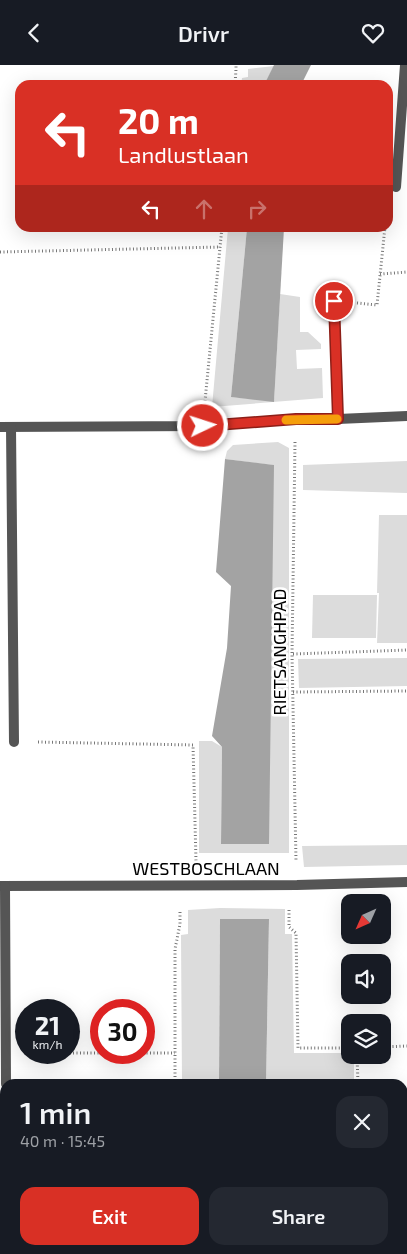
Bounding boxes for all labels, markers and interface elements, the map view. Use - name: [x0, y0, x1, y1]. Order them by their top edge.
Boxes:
- icon: back: [20, 19, 48, 47]
- icon: heart: [359, 19, 387, 47]
- text: Drivr: [178, 20, 229, 46]
- text: 20 m: [118, 99, 199, 141]
- icon: left: [35, 100, 100, 165]
- text: Landlustlaan: [118, 141, 249, 167]
- icon: left: [137, 195, 165, 223]
- icon: ahead: [190, 195, 218, 223]
- icon: right: [243, 195, 271, 223]
- pin: [313, 280, 355, 322]
- icon: arrive: [320, 287, 348, 315]
- position arrow: [176, 399, 228, 451]
- street label: RIETSANGHPAD: [268, 589, 290, 715]
- street label: WESTBOSCHLAAN: [132, 857, 280, 879]
- north arrow: [341, 894, 391, 944]
- map controls: [341, 894, 391, 1064]
- button: sound: [341, 954, 391, 1004]
- speed limit sign: 30: [90, 999, 155, 1064]
- text: 21: [35, 1010, 60, 1040]
- button: layers: [341, 1014, 391, 1064]
- text: km/h: [33, 1037, 62, 1051]
- text: 1 min: [20, 1094, 91, 1130]
- button: close: [336, 1096, 388, 1148]
- text: 40 m · 15:45: [20, 1131, 105, 1150]
- button: Exit: [20, 1187, 199, 1245]
- button: Share: [209, 1187, 388, 1245]

